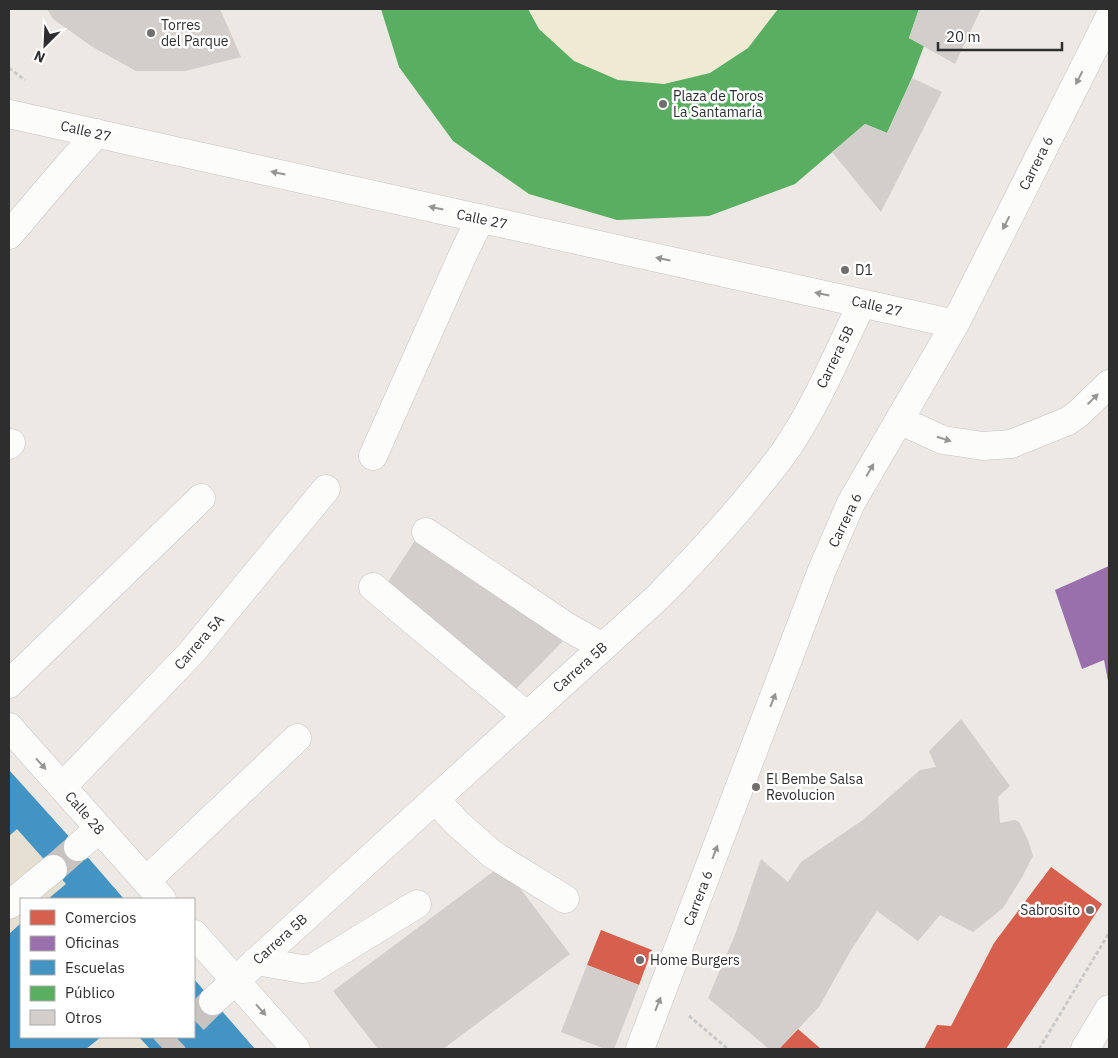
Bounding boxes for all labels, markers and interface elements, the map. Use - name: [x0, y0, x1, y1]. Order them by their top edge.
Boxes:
- place label: Torres del Parque: [161, 16, 229, 50]
- north arrow: [20, 20, 70, 70]
- scale bar: [938, 20, 1062, 52]
- marker: Torres del Parque: [145, 27, 157, 39]
- text: 20 m: [946, 27, 981, 46]
- text: N: [31, 47, 48, 67]
- one-way arrow: [1075, 70, 1083, 85]
- place label: Plaza de Toros La Santamaría: [673, 87, 764, 121]
- marker: Plaza de Toros La Santamaría: [657, 98, 669, 110]
- street label: Calle 27: [59, 116, 113, 146]
- street label: Carrera 6: [1015, 133, 1057, 193]
- one-way arrow: [270, 169, 285, 177]
- one-way arrow: [428, 204, 444, 212]
- street label: Calle 27: [455, 205, 509, 233]
- one-way arrow: [1002, 215, 1010, 230]
- one-way arrow: [656, 255, 671, 263]
- place label: D1: [855, 261, 873, 279]
- marker: D1: [839, 264, 851, 276]
- one-way arrow: [814, 290, 830, 298]
- street label: Calle 27: [850, 291, 904, 321]
- street label: Carrera 5B: [812, 323, 858, 391]
- one-way arrow: [1087, 393, 1099, 405]
- one-way arrow: [937, 435, 952, 443]
- one-way arrow: [866, 464, 875, 477]
- street label: Carrera 6: [824, 490, 866, 550]
- street label: Carrera 5A: [170, 611, 228, 673]
- street label: Carrera 5B: [549, 638, 611, 696]
- one-way arrow: [769, 693, 777, 707]
- one-way arrow: [35, 757, 47, 769]
- place label: El Bembe Salsa Revolucion: [766, 770, 864, 804]
- marker: El Bembe Salsa Revolucion: [750, 781, 762, 793]
- street label: Calle 28: [61, 788, 109, 838]
- one-way arrow: [711, 844, 719, 859]
- street label: Carrera 6: [679, 868, 717, 928]
- legend: [20, 898, 195, 1038]
- place label: Sabrosito: [1020, 901, 1080, 919]
- marker: Sabrosito: [1084, 904, 1096, 916]
- text: Comercios: [65, 908, 136, 927]
- street label: Carrera 5B: [249, 910, 311, 968]
- text: Oficinas: [65, 933, 119, 952]
- place label: Home Burgers: [650, 951, 740, 969]
- marker: Home Burgers: [634, 954, 646, 966]
- text: Escuelas: [65, 958, 125, 977]
- text: Público: [65, 983, 115, 1002]
- one-way arrow: [654, 996, 662, 1011]
- one-way arrow: [255, 1003, 267, 1015]
- text: Otros: [65, 1008, 102, 1027]

